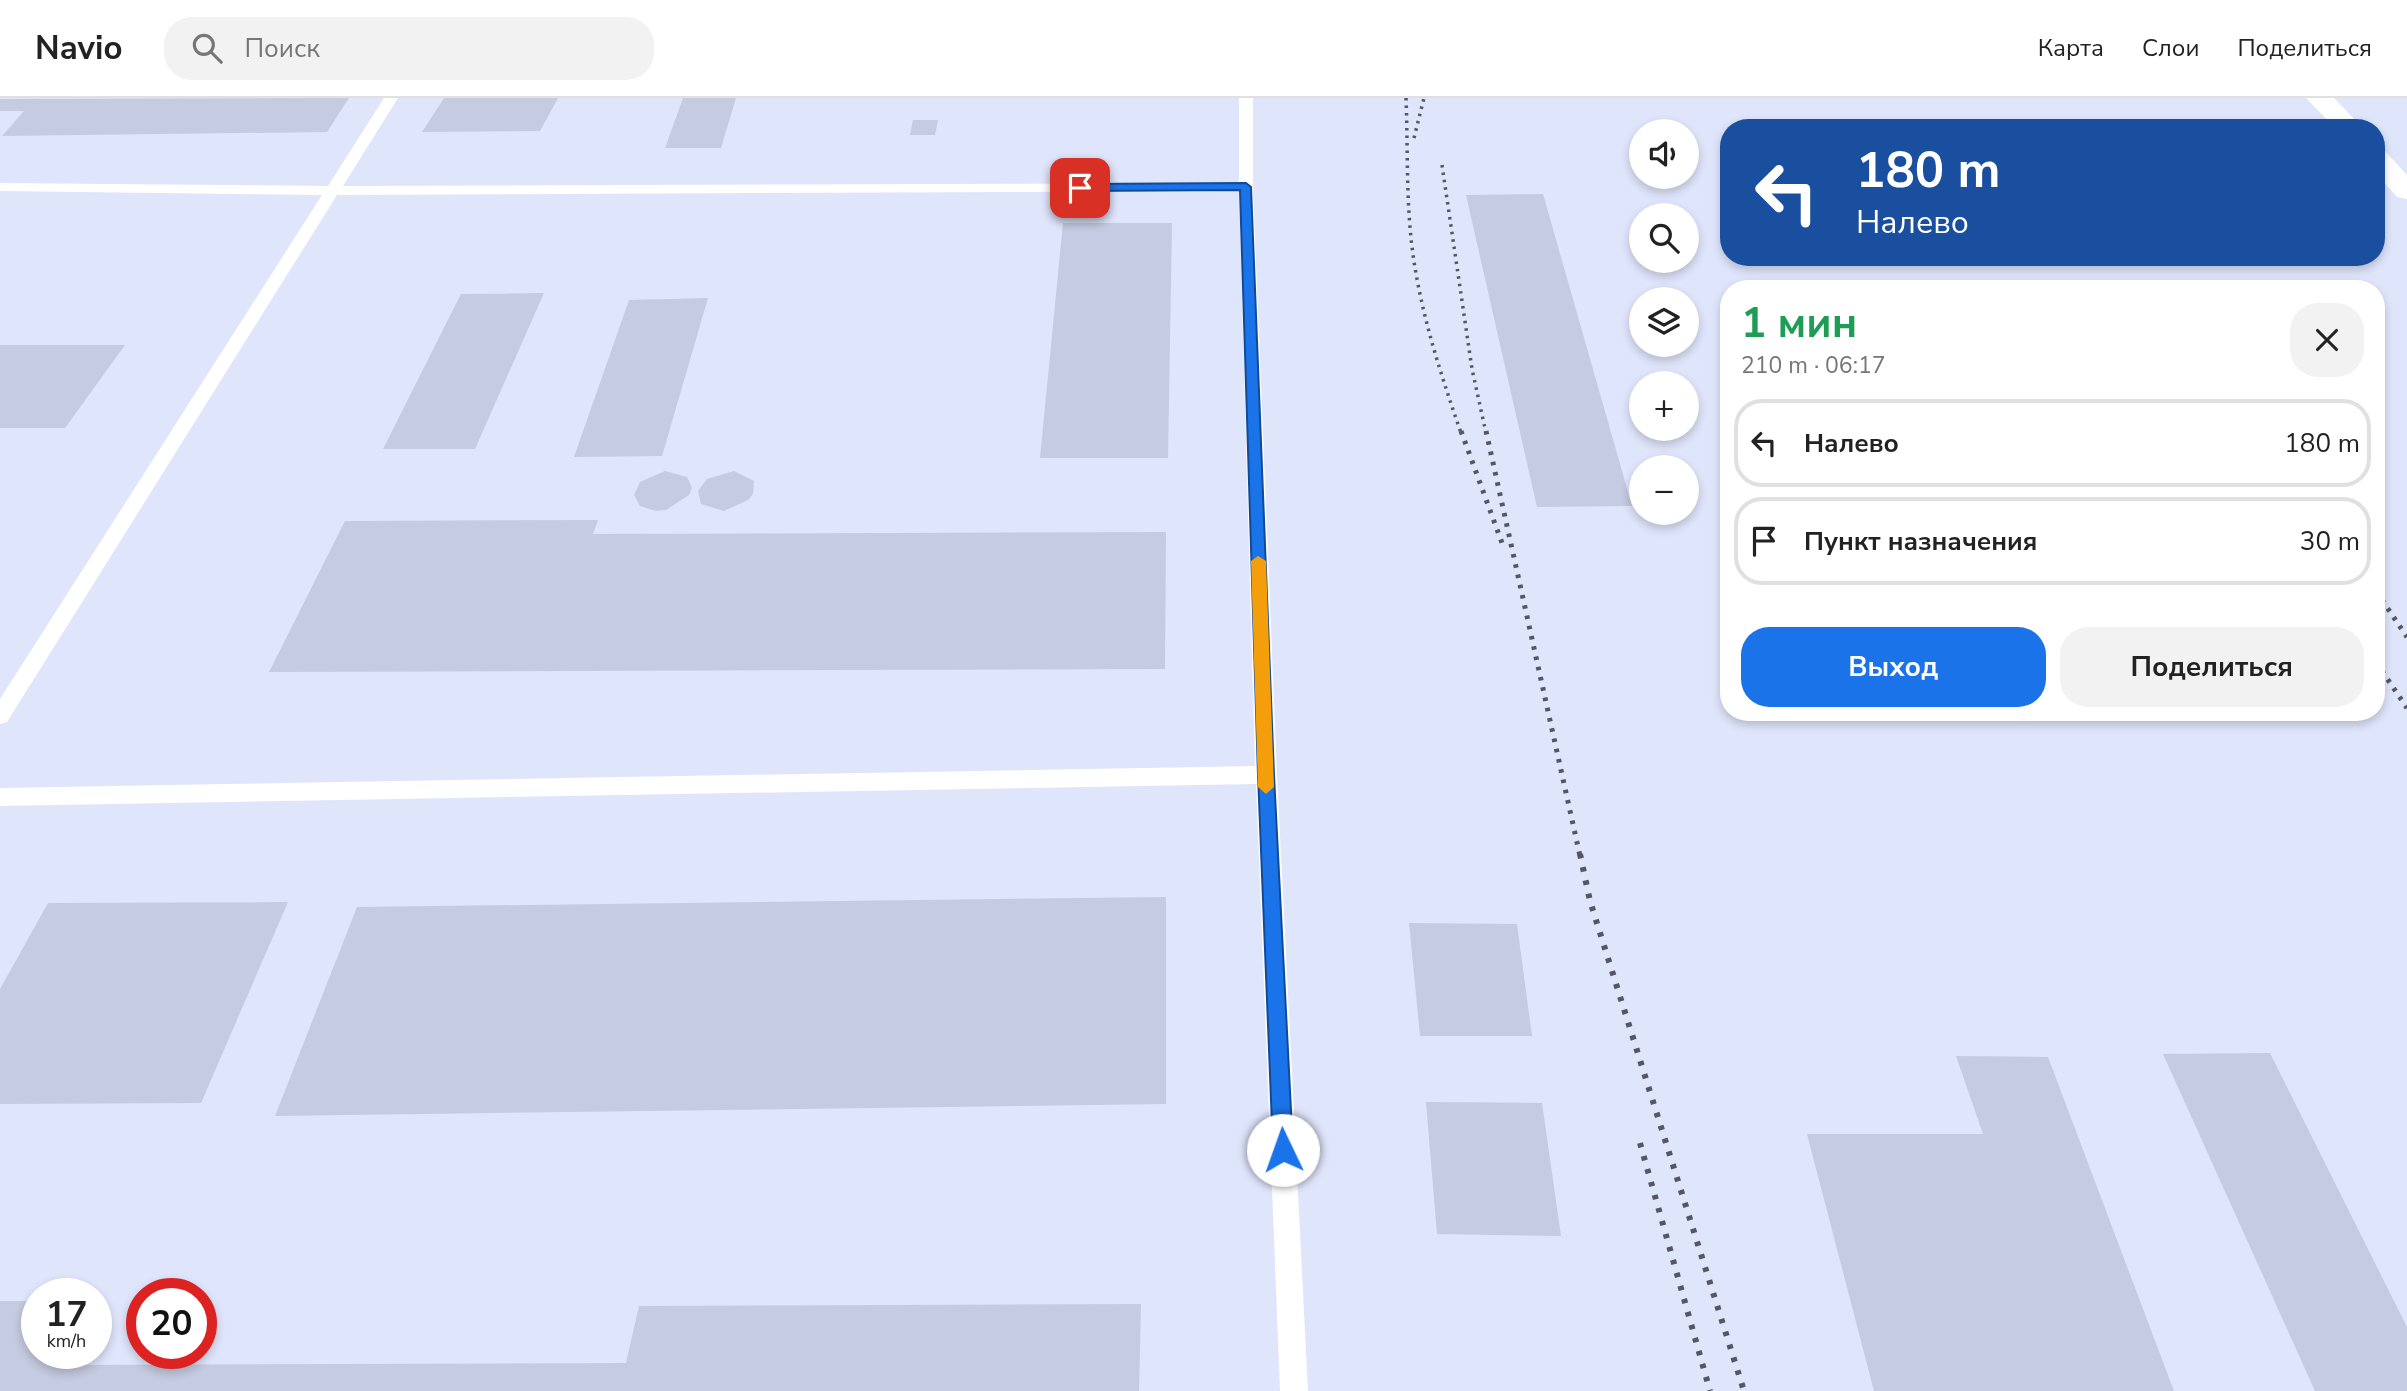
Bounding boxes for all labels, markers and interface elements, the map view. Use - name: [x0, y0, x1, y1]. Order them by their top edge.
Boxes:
- search box: [164, 17, 654, 80]
- text: Navio: [35, 26, 122, 71]
- icon: search: [188, 29, 226, 67]
- text: Поиск: [244, 31, 320, 66]
- text: Карта: [2038, 32, 2104, 64]
- text: Слои: [2142, 32, 2199, 64]
- text: Поделиться: [2237, 32, 2372, 64]
- map controls: [1629, 119, 1699, 525]
- button: sound: [1629, 119, 1699, 189]
- text: 180 m: [1856, 137, 2000, 204]
- icon: left: [1741, 147, 1832, 238]
- pin: [1050, 158, 1110, 218]
- icon: arrive: [1061, 169, 1099, 207]
- text: Налево: [1856, 201, 1969, 244]
- button: search: [1629, 203, 1699, 273]
- button: layers: [1629, 287, 1699, 357]
- text: 1 мин: [1741, 295, 1857, 352]
- button: close: [2290, 303, 2364, 377]
- text: 210 m · 06:17: [1741, 350, 1886, 381]
- button: +: [1629, 371, 1699, 441]
- icon: left: [1745, 424, 1783, 462]
- text: Налево: [1804, 426, 1899, 461]
- text: 180 m: [2284, 426, 2360, 461]
- button: −: [1629, 455, 1699, 525]
- icon: arrive: [1745, 522, 1783, 560]
- text: Пункт назначения: [1804, 524, 2037, 559]
- text: 30 m: [2300, 524, 2360, 559]
- button: Выход: [1741, 627, 2046, 707]
- button: Поделиться: [2060, 627, 2364, 707]
- position arrow: [1246, 1113, 1320, 1187]
- speed limit sign: 20: [126, 1278, 217, 1369]
- text: 17: [45, 1291, 88, 1338]
- text: km/h: [47, 1329, 86, 1353]

